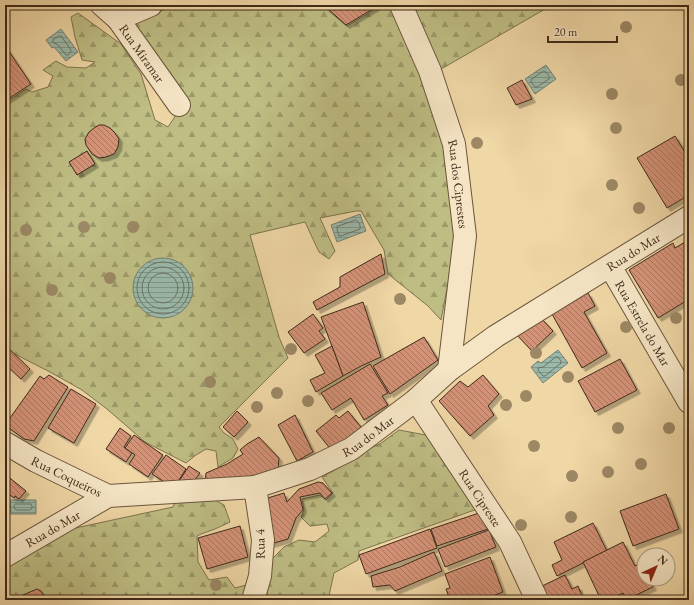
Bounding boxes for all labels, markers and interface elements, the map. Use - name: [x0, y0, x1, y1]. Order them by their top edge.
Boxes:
- scale bar: [548, 18, 617, 44]
- street label: Rua Miramar: [116, 20, 169, 86]
- text: 20 m: [554, 24, 578, 40]
- street label: Rua dos Ciprestes: [444, 137, 473, 229]
- street label: Rua do Mar: [603, 228, 664, 275]
- street label: Rua Estrela do Mar: [612, 277, 675, 370]
- street label: Rua do Mar: [339, 411, 398, 461]
- street label: Rua Coqueiros: [29, 452, 105, 500]
- street label: Rua Cipreste: [455, 465, 506, 530]
- street label: Rua do Mar: [22, 505, 84, 551]
- street label: Rua 4: [251, 528, 269, 559]
- north arrow: [636, 547, 676, 587]
- text: N: [655, 552, 671, 568]

